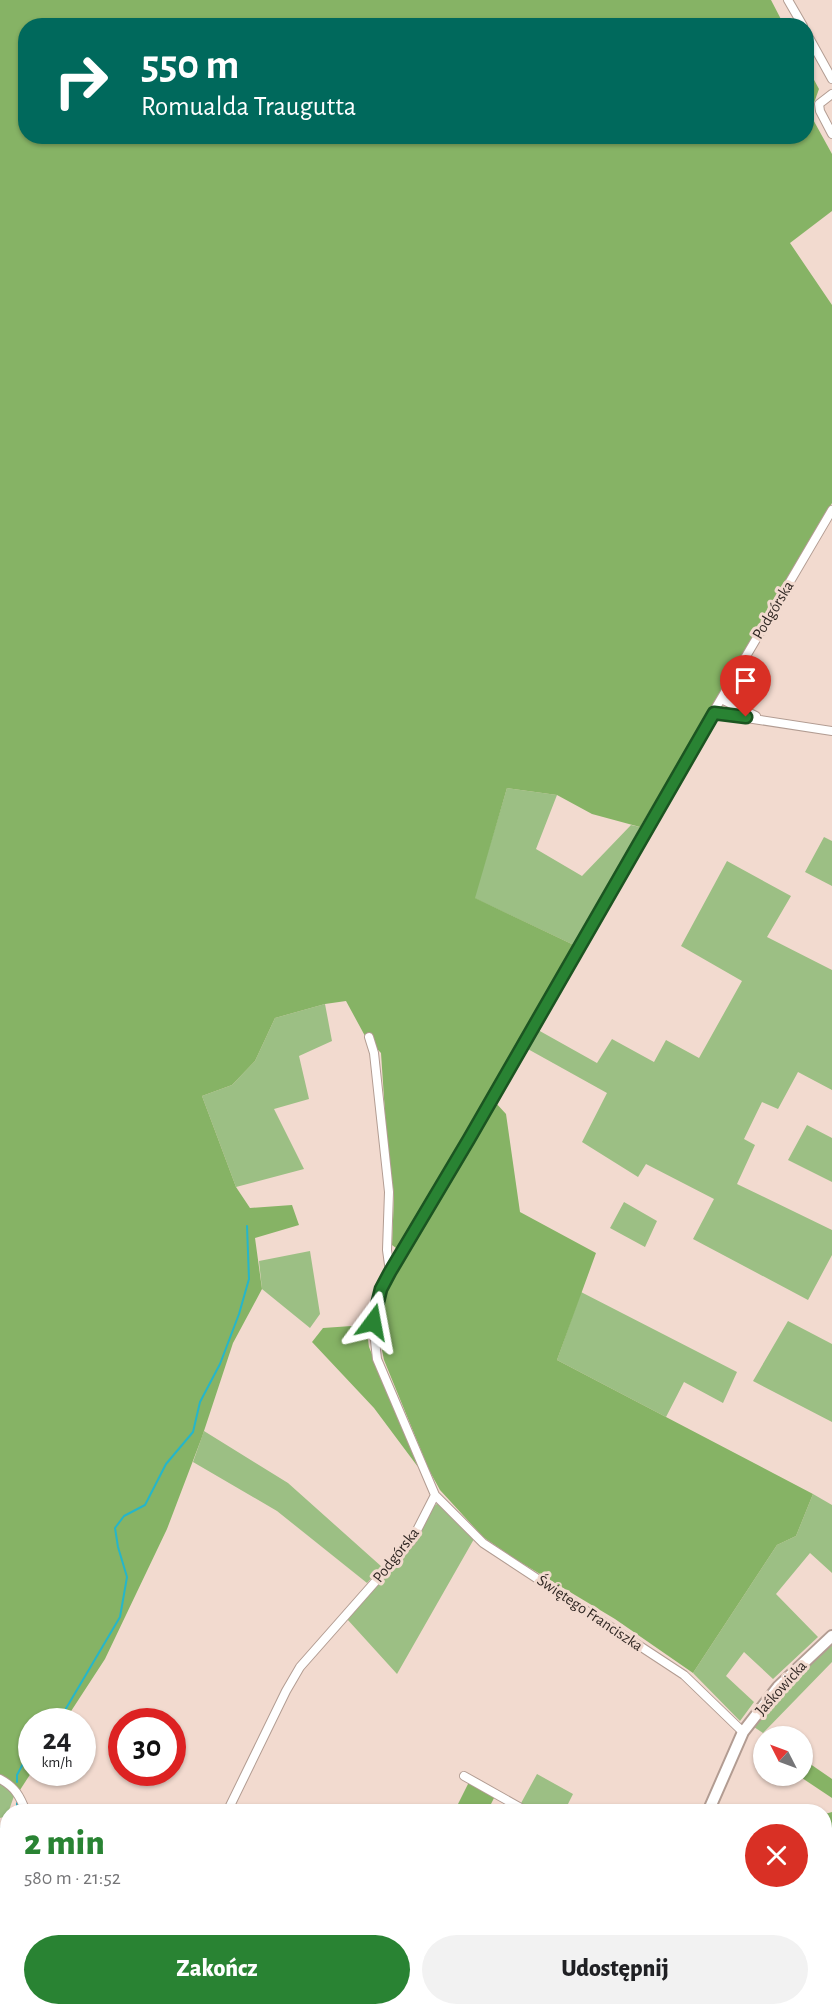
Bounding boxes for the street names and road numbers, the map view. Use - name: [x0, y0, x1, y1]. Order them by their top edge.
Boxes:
- street label: Podgórska: [749, 578, 797, 642]
- street label: Podgórska: [370, 1525, 422, 1585]
- street label: Świętego Franciszka: [534, 1569, 647, 1654]
- street label: Jaśkowicka: [752, 1657, 810, 1719]

